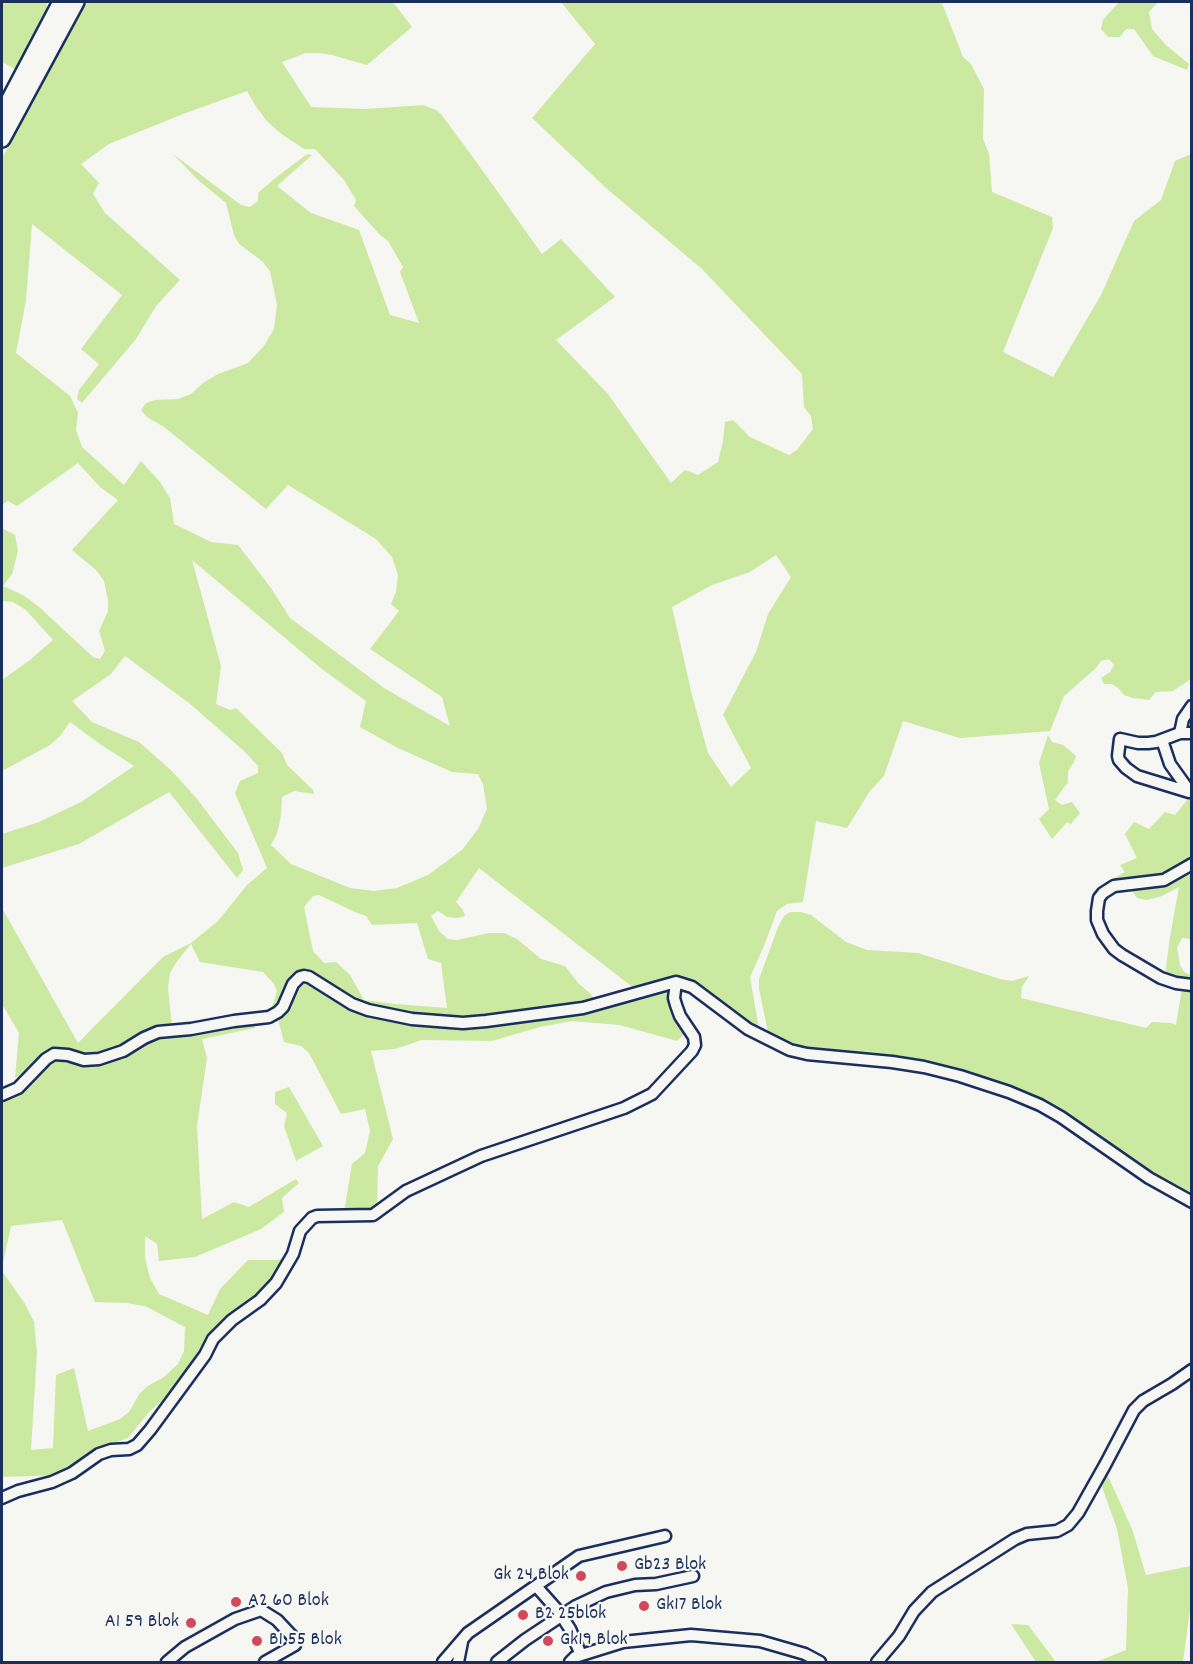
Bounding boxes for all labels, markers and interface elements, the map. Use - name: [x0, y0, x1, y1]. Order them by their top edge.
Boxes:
- place label: Gb23 Blok: [634, 1554, 706, 1578]
- marker: Gb23 Blok: [615, 1559, 629, 1573]
- place label: Gk 24 Blok: [493, 1564, 569, 1588]
- marker: Gk 24 Blok: [574, 1569, 588, 1583]
- place label: A2 60 Blok: [248, 1590, 329, 1614]
- place label: Gk17 Blok: [656, 1594, 722, 1618]
- marker: A2 60 Blok: [229, 1595, 243, 1609]
- marker: Gk17 Blok: [637, 1599, 651, 1613]
- place label: B2 25blok: [535, 1603, 606, 1627]
- marker: B2 25blok: [516, 1608, 530, 1622]
- place label: A1 59 Blok: [105, 1611, 179, 1635]
- marker: A1 59 Blok: [184, 1616, 198, 1630]
- place label: B1 55 Blok: [269, 1629, 342, 1653]
- place label: Gk19 Blok: [560, 1629, 628, 1653]
- marker: B1 55 Blok: [250, 1634, 264, 1648]
- marker: Gk19 Blok: [541, 1634, 555, 1648]

